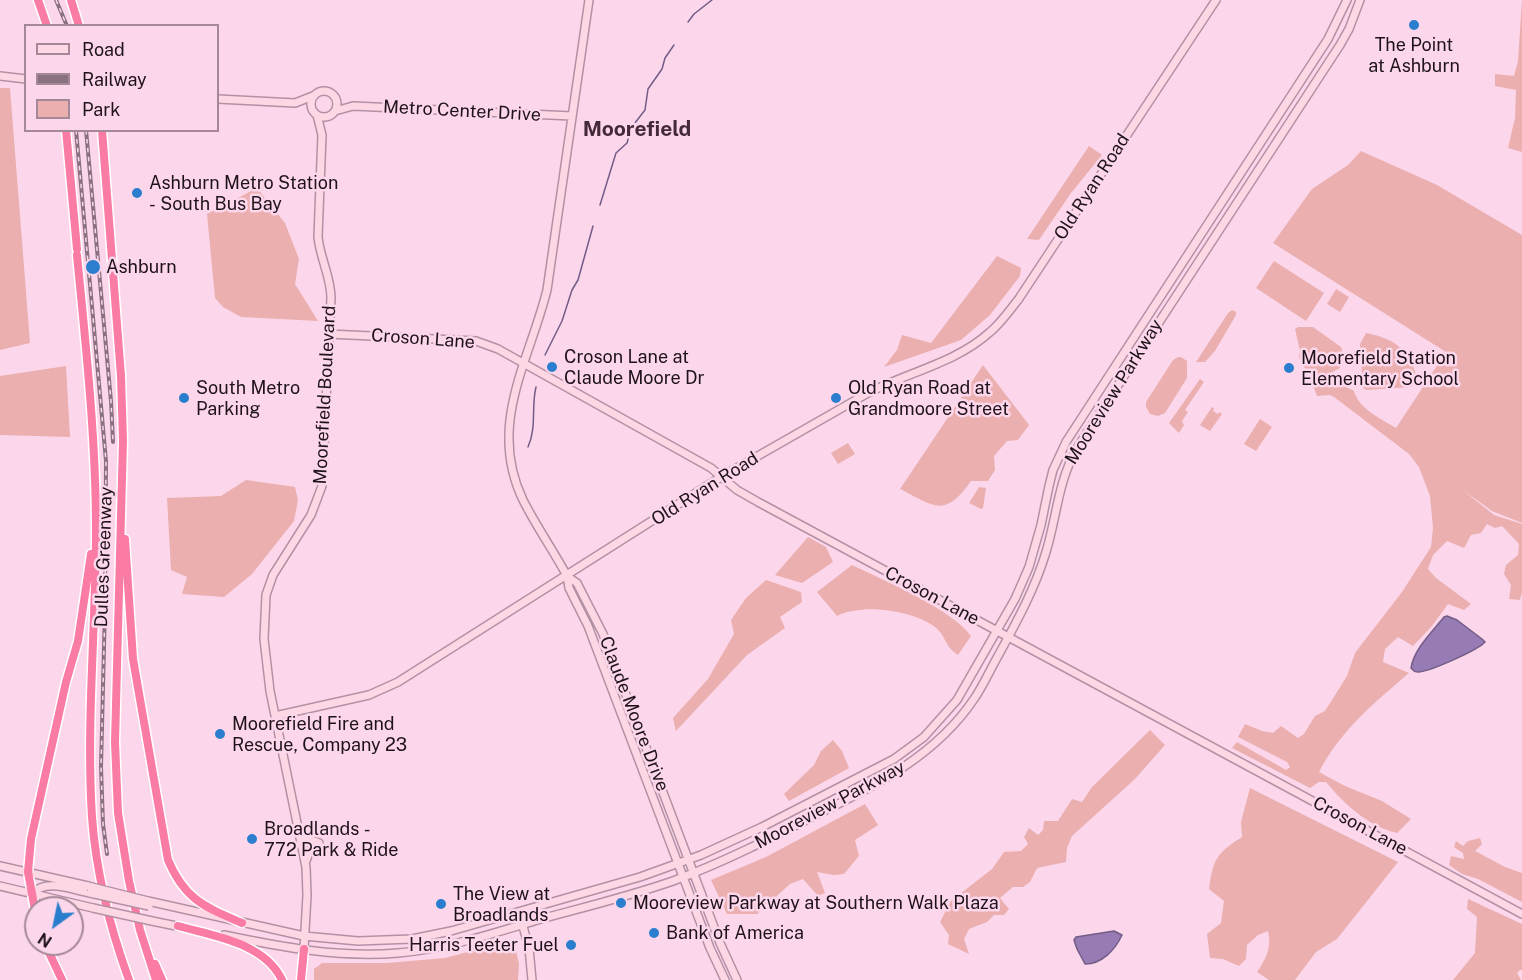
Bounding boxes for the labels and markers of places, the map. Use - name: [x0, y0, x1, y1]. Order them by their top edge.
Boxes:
- marker: The Point at Ashburn: [1407, 18, 1421, 32]
- place label: The Point at Ashburn: [1368, 34, 1460, 76]
- place label: Ashburn Metro Station - South Bus Bay: [149, 172, 338, 214]
- marker: Ashburn Metro Station - South Bus Bay: [130, 186, 144, 200]
- place label: Ashburn: [106, 256, 177, 278]
- marker: Ashburn: [84, 258, 102, 276]
- place label: Croson Lane at Claude Moore Dr: [564, 346, 705, 388]
- place label: Moorefield Station Elementary School: [1301, 347, 1459, 389]
- marker: Croson Lane at Claude Moore Dr: [545, 360, 559, 374]
- marker: Moorefield Station Elementary School: [1282, 361, 1296, 375]
- place label: South Metro Parking: [196, 377, 300, 420]
- place label: Old Ryan Road at Grandmoore Street: [848, 377, 1009, 420]
- marker: South Metro Parking: [177, 391, 191, 405]
- marker: Old Ryan Road at Grandmoore Street: [829, 391, 843, 405]
- place label: Moorefield Fire and Rescue, Company 23: [232, 713, 407, 756]
- marker: Moorefield Fire and Rescue, Company 23: [213, 727, 227, 741]
- place label: Broadlands - 772 Park & Ride: [264, 818, 398, 860]
- marker: Broadlands - 772 Park & Ride: [245, 832, 259, 846]
- place label: The View at Broadlands: [453, 883, 550, 926]
- place label: Mooreview Parkway at Southern Walk Plaza: [633, 892, 999, 914]
- marker: Mooreview Parkway at Southern Walk Plaza: [614, 896, 628, 910]
- marker: The View at Broadlands: [434, 897, 448, 911]
- place label: Bank of America: [666, 922, 804, 944]
- marker: Bank of America: [647, 926, 661, 940]
- place label: Harris Teeter Fuel: [409, 934, 559, 956]
- marker: Harris Teeter Fuel: [564, 938, 578, 952]

